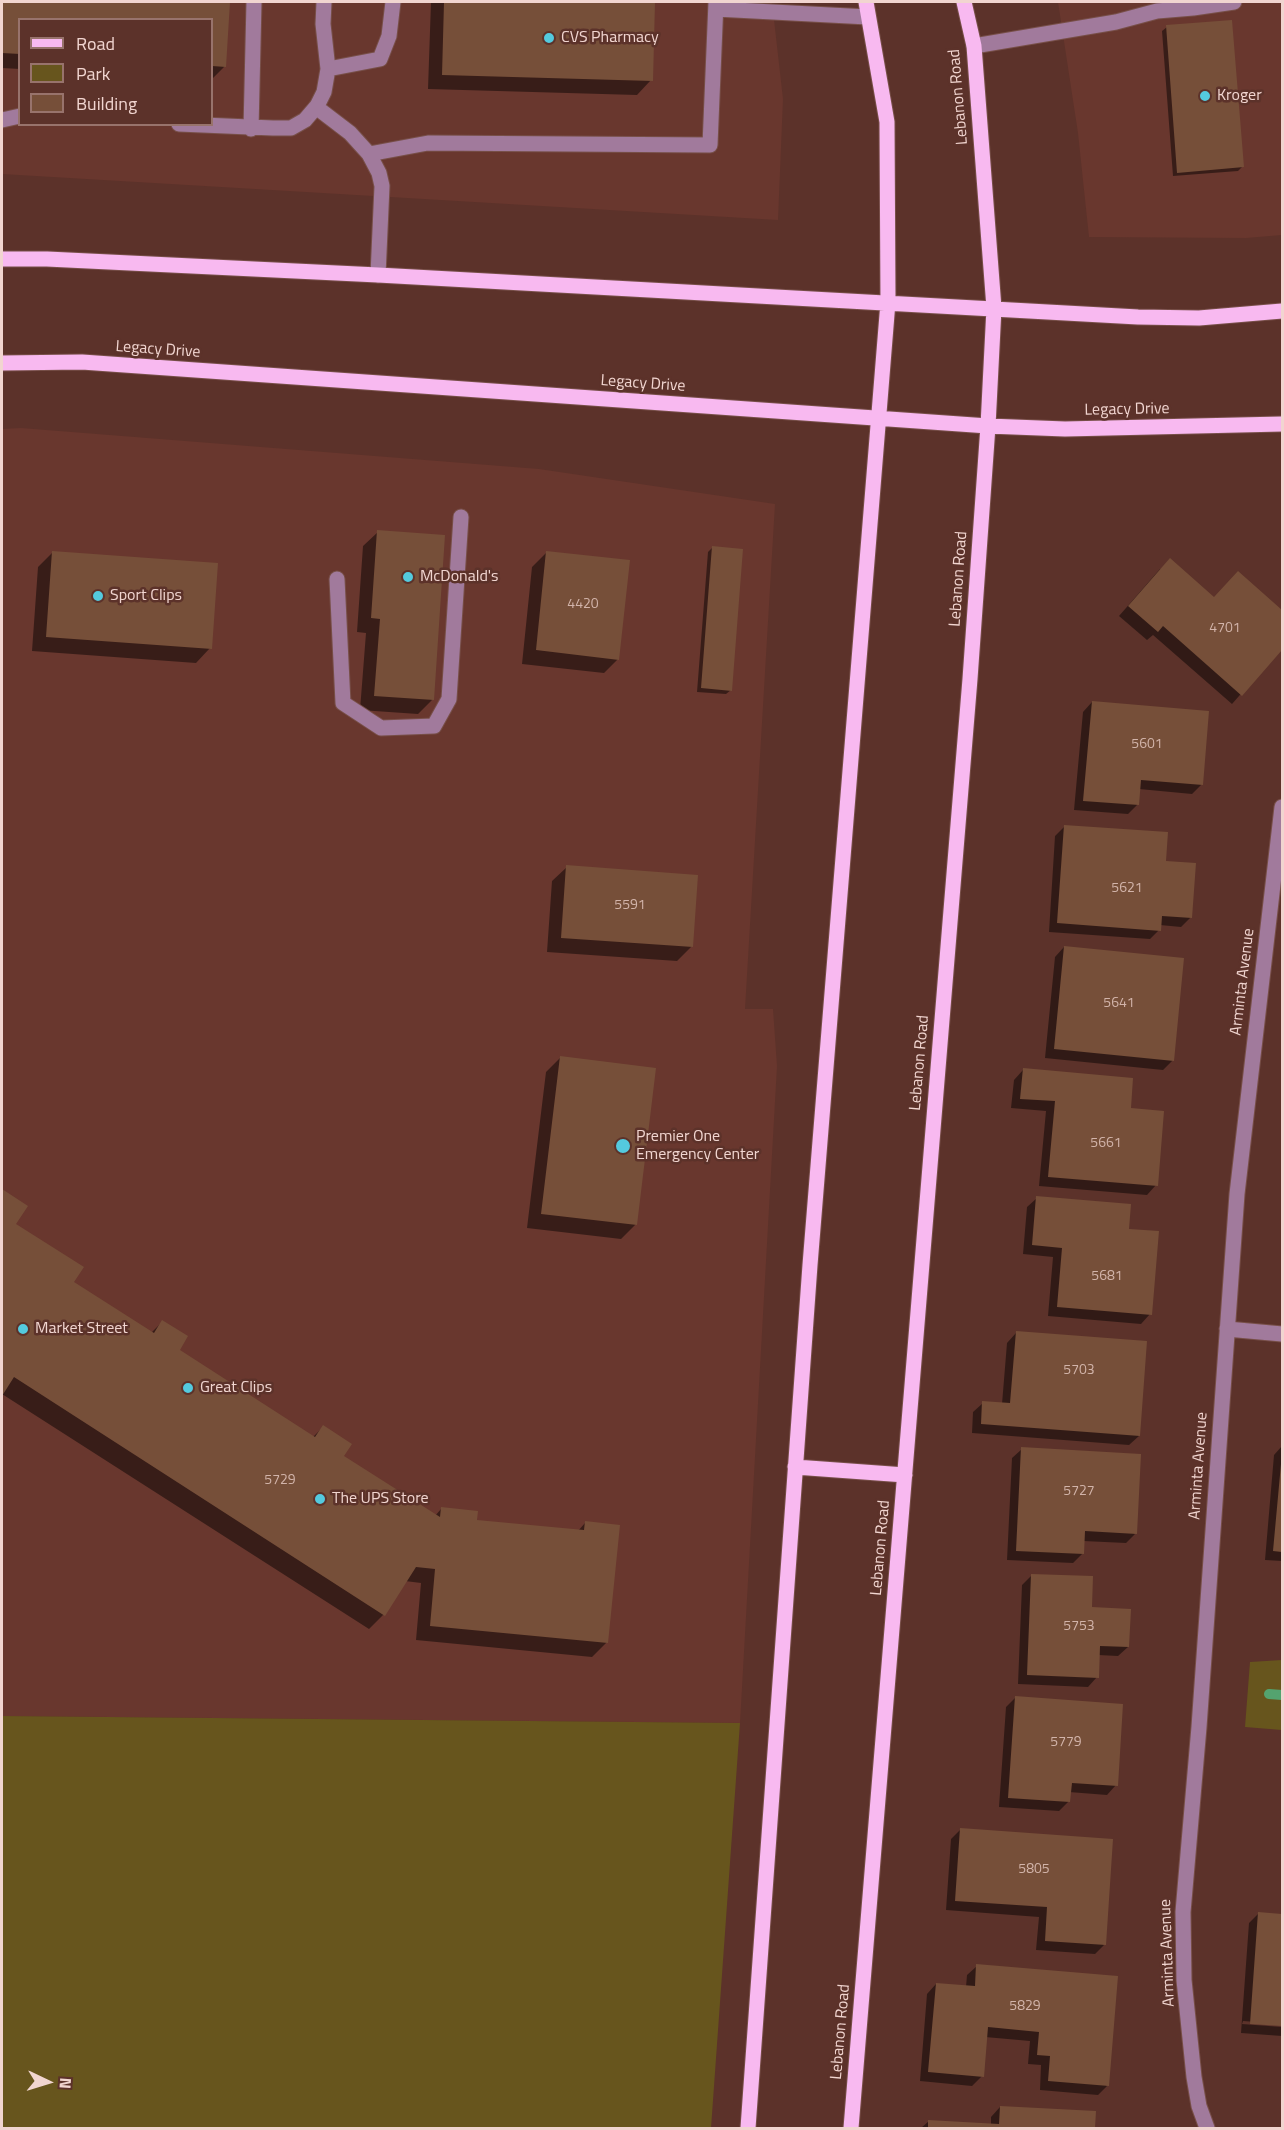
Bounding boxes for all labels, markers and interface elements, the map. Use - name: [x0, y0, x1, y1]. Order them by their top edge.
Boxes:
- legend: [18, 18, 213, 126]
- place label: CVS Pharmacy: [561, 28, 659, 48]
- text: Road: [76, 30, 115, 57]
- marker: CVS Pharmacy: [542, 31, 556, 45]
- street label: Lebanon Road: [945, 48, 973, 146]
- text: Park: [76, 60, 110, 87]
- place label: Kroger: [1217, 86, 1262, 106]
- marker: Kroger: [1198, 89, 1212, 103]
- text: Building: [76, 90, 137, 117]
- street label: Legacy Drive: [115, 337, 201, 363]
- street label: Legacy Drive: [600, 371, 686, 397]
- street label: Legacy Drive: [1084, 400, 1170, 420]
- street label: Lebanon Road: [946, 531, 972, 627]
- place label: McDonald's: [420, 567, 499, 587]
- marker: McDonald's: [401, 570, 415, 584]
- place label: Sport Clips: [110, 586, 182, 606]
- marker: Sport Clips: [91, 589, 105, 603]
- house number: 4420: [567, 597, 599, 613]
- house number: 4701: [1209, 621, 1241, 637]
- house number: 5601: [1131, 737, 1163, 753]
- house number: 5621: [1111, 881, 1143, 897]
- house number: 5591: [614, 898, 646, 914]
- street label: Arminta Avenue: [1227, 927, 1259, 1037]
- house number: 5641: [1103, 996, 1135, 1012]
- street label: Lebanon Road: [906, 1014, 934, 1112]
- place label: Premier One Emergency Center: [636, 1127, 759, 1165]
- house number: 5661: [1090, 1136, 1122, 1152]
- marker: Premier One Emergency Center: [614, 1137, 632, 1155]
- house number: 5681: [1091, 1269, 1123, 1285]
- place label: Market Street: [35, 1319, 128, 1339]
- marker: Market Street: [16, 1322, 30, 1336]
- house number: 5703: [1063, 1363, 1095, 1379]
- place label: Great Clips: [200, 1378, 272, 1398]
- marker: Great Clips: [181, 1381, 195, 1395]
- street label: Arminta Avenue: [1186, 1412, 1212, 1520]
- house number: 5729: [264, 1473, 296, 1489]
- house number: 5727: [1063, 1484, 1095, 1500]
- place label: The UPS Store: [332, 1489, 429, 1509]
- marker: The UPS Store: [313, 1492, 327, 1506]
- street label: Lebanon Road: [867, 1499, 895, 1597]
- house number: 5753: [1063, 1619, 1095, 1635]
- house number: 5779: [1050, 1735, 1082, 1751]
- house number: 5805: [1018, 1862, 1050, 1878]
- street label: Arminta Avenue: [1157, 1899, 1179, 2007]
- street label: Lebanon Road: [827, 1983, 855, 2081]
- house number: 5829: [1009, 1999, 1041, 2015]
- north arrow: [18, 2052, 78, 2112]
- text: N: [54, 2077, 78, 2090]

